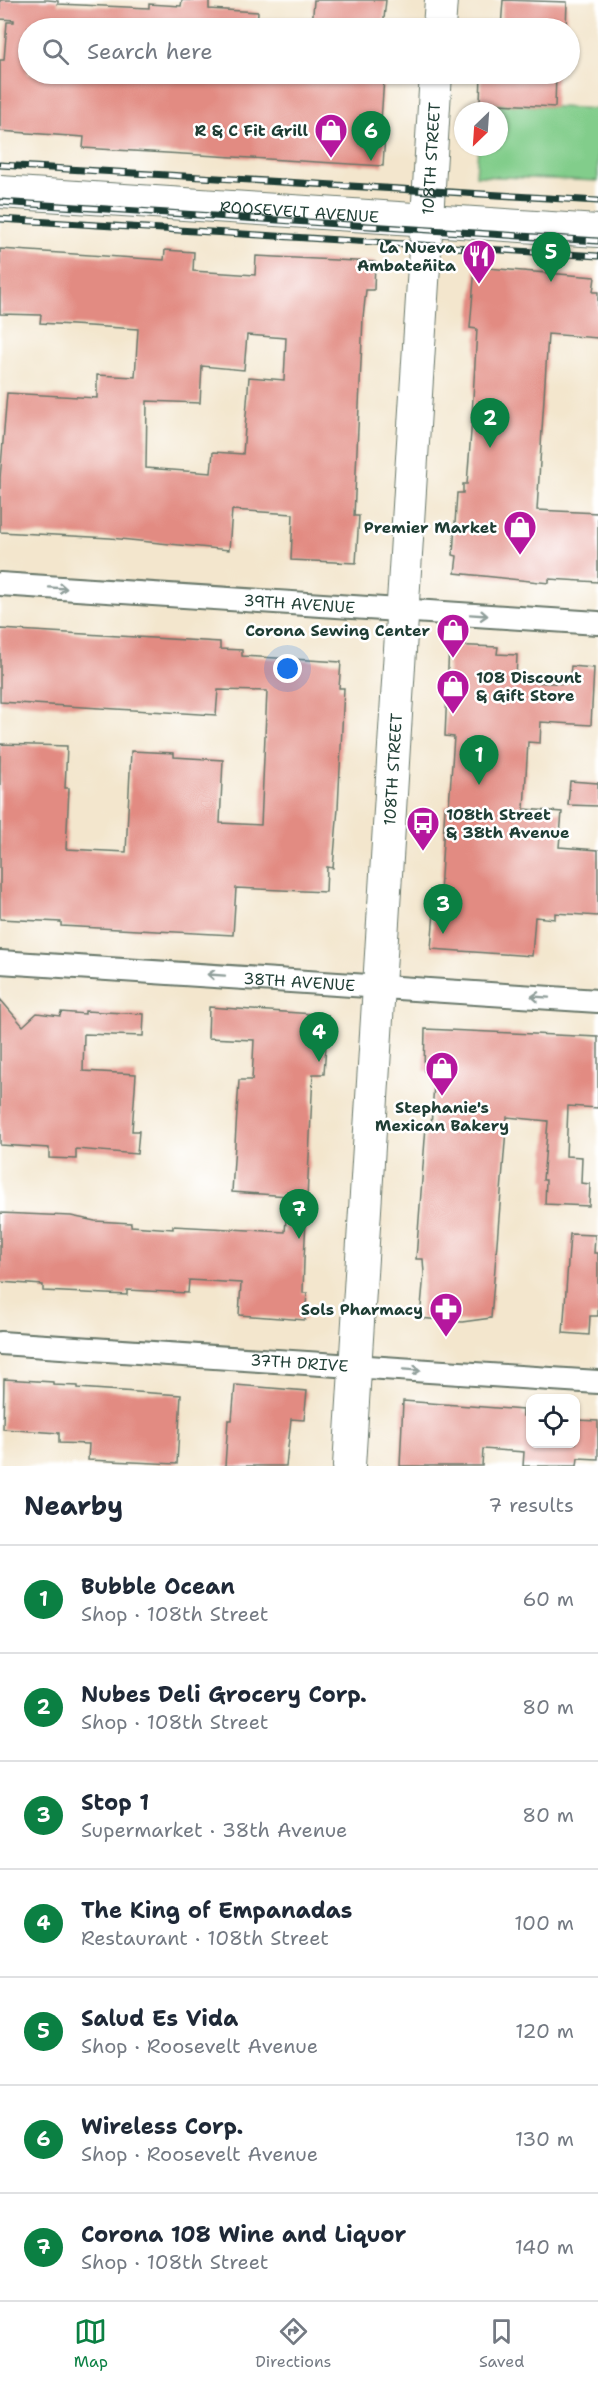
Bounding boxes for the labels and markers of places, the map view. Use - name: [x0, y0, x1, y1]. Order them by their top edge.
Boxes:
- shop icon: R & C Fit Grill: [313, 112, 349, 159]
- pin: 6: [352, 112, 391, 161]
- place label: R & C Fit Grill: [194, 120, 308, 141]
- pin: 5: [532, 232, 570, 282]
- place label: La Nueva Ambateñita: [357, 237, 456, 276]
- restaurant icon: La Nueva Ambateñita: [461, 238, 497, 285]
- pin: 2: [470, 398, 510, 448]
- shop icon: Premier Market: [502, 509, 538, 556]
- place label: Premier Market: [364, 517, 497, 538]
- shop icon: Corona Sewing Center: [435, 612, 471, 659]
- place label: Corona Sewing Center: [245, 620, 430, 641]
- place label: 108 Discount & Gift Store: [476, 667, 582, 706]
- shop icon: 108 Discount & Gift Store: [435, 668, 471, 715]
- pin: 1: [460, 736, 498, 785]
- place label: 108th Street & 38th Avenue: [446, 804, 570, 843]
- bus stop icon: 108th Street & 38th Avenue: [405, 805, 441, 852]
- pin: 3: [424, 884, 462, 934]
- pin: 4: [300, 1012, 338, 1062]
- shop icon: Stephanie's Mexican Bakery: [424, 1050, 460, 1097]
- place label: Stephanie's Mexican Bakery: [375, 1097, 509, 1136]
- pin: 7: [280, 1190, 318, 1239]
- pharmacy icon: Sols Pharmacy: [428, 1291, 464, 1338]
- place label: Sols Pharmacy: [301, 1299, 423, 1320]

